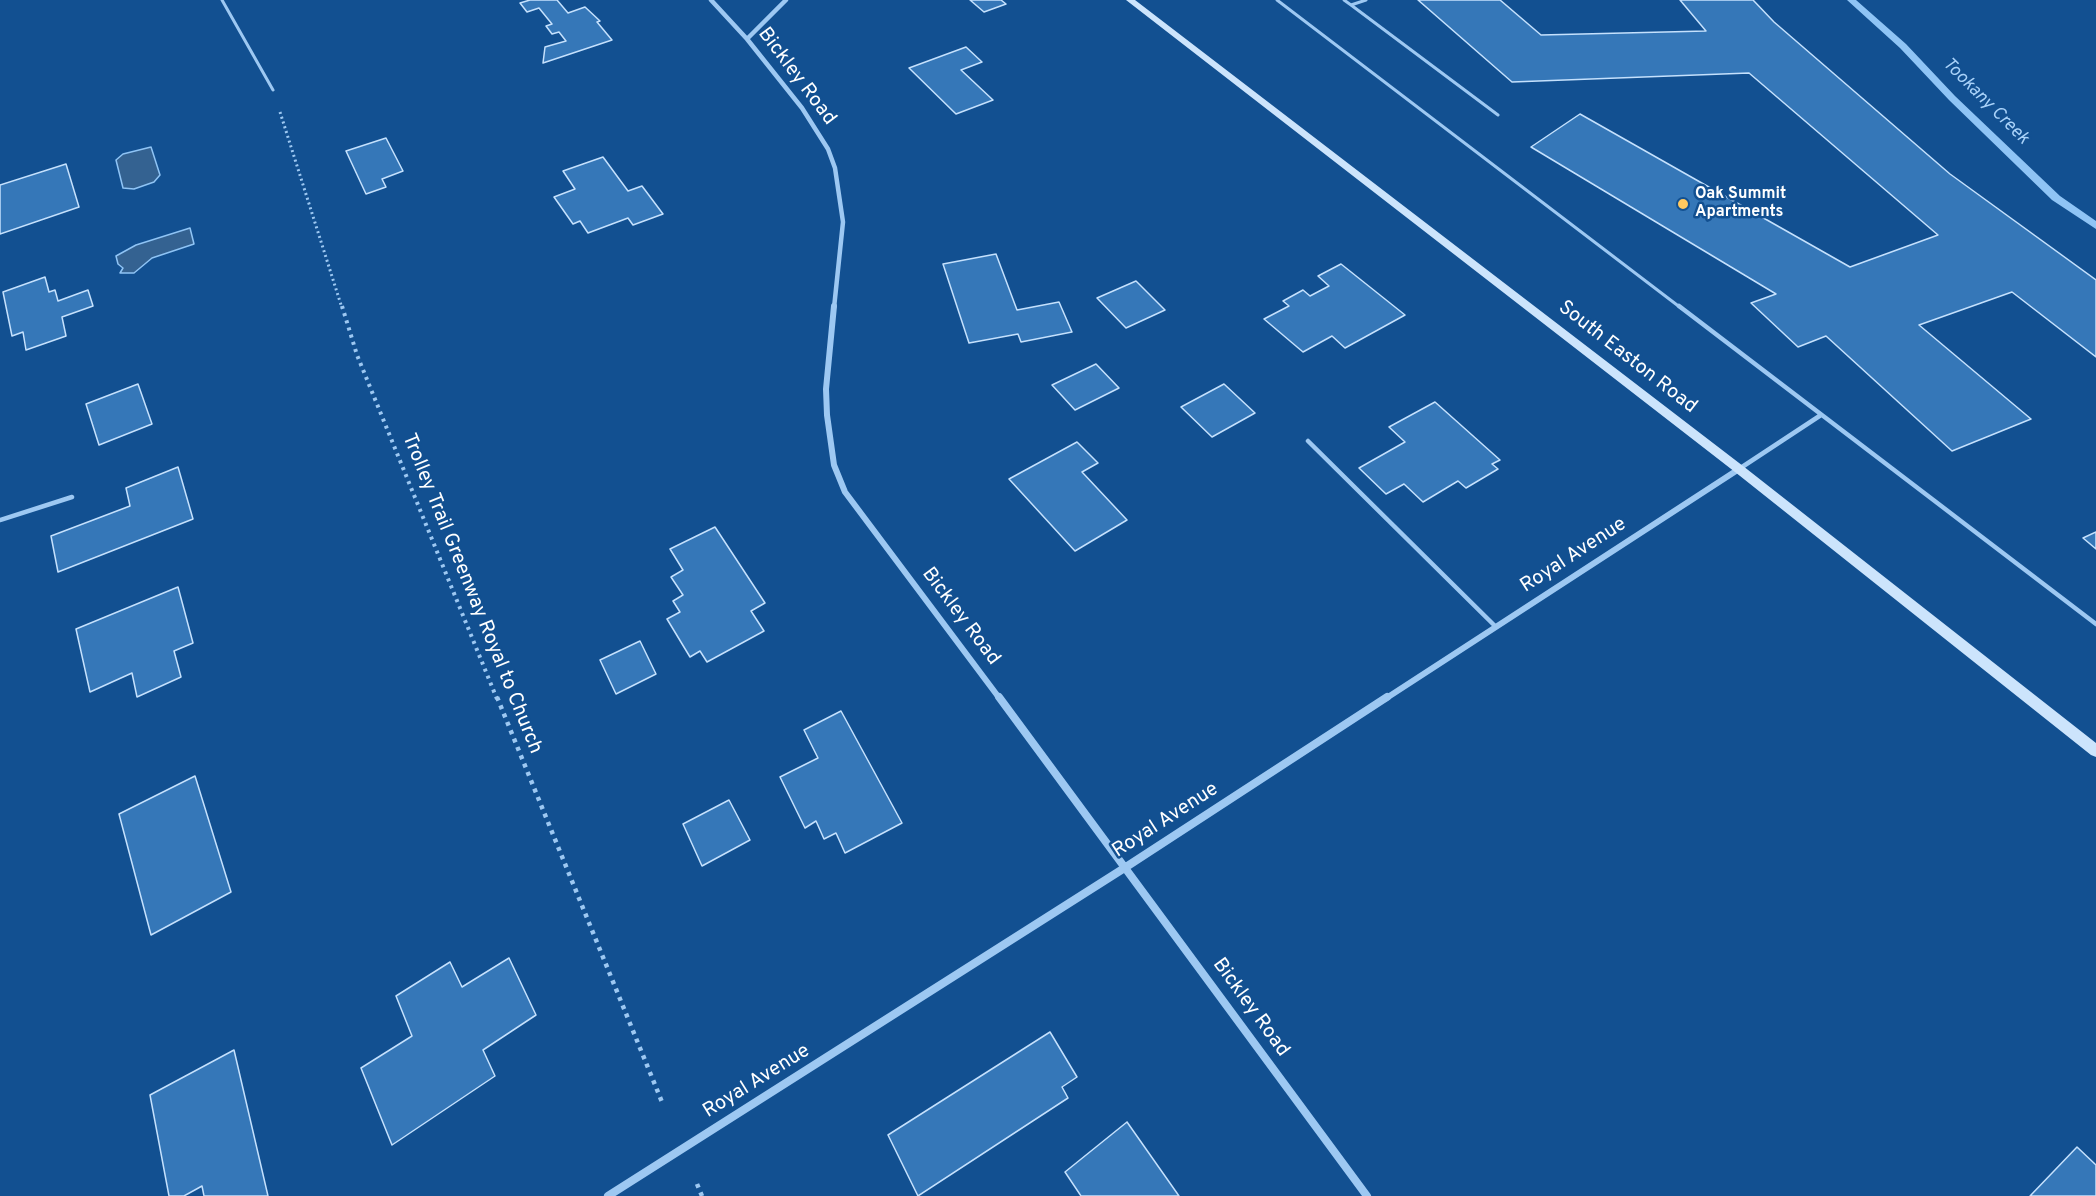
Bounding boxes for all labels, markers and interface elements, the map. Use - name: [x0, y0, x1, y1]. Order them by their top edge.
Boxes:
- street label: Bickley Road: [752, 23, 840, 131]
- water label: Tookany Creek: [1937, 54, 2033, 150]
- place label: Oak Summit Apartments: [1695, 185, 1786, 223]
- marker: Oak Summit Apartments: [1676, 197, 1690, 211]
- street label: South Easton Road: [1553, 296, 1701, 420]
- street label: Trolley Trail Greenway Royal to Church: [396, 430, 546, 758]
- street label: Royal Avenue: [1517, 513, 1631, 599]
- street label: Bickley Road: [916, 563, 1004, 671]
- street label: Royal Avenue: [1109, 778, 1223, 864]
- street label: Bickley Road: [1206, 954, 1294, 1062]
- street label: Royal Avenue: [699, 1040, 815, 1124]

